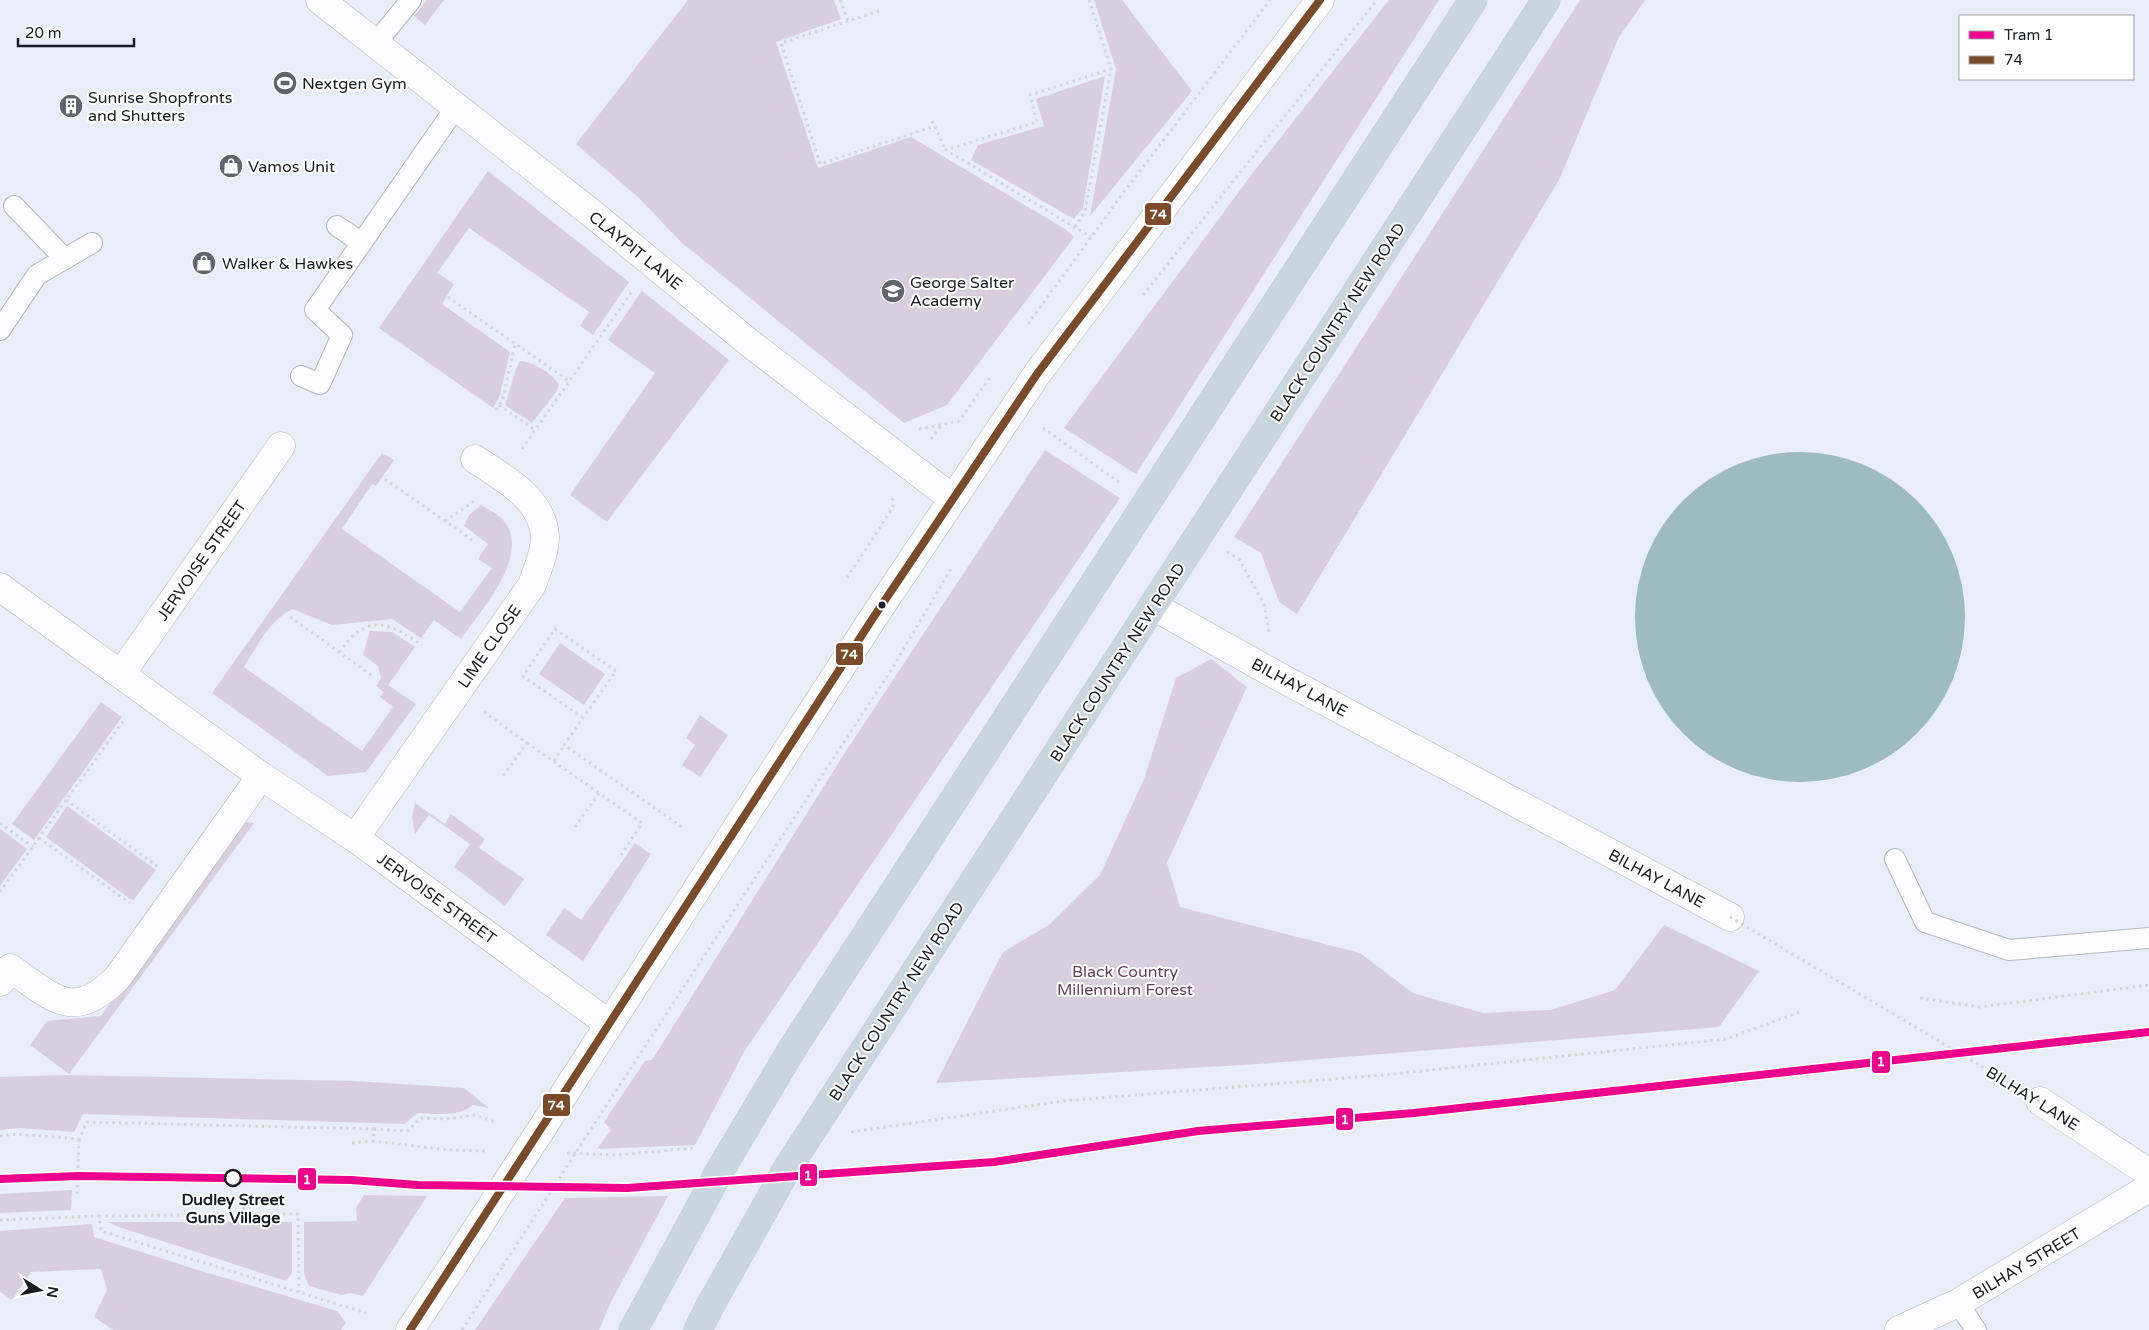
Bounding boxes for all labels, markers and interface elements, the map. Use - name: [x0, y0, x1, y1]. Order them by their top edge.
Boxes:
- scale bar: [18, 15, 134, 47]
- legend: [1959, 15, 2134, 80]
- text: 20 m: [25, 24, 62, 42]
- text: Tram 1: [2004, 26, 2054, 44]
- text: 74: [2004, 51, 2023, 69]
- sports icon: Nextgen Gym: [272, 70, 298, 96]
- place label: Nextgen Gym: [302, 74, 407, 94]
- place label: Sunrise Shopfronts and Shutters: [88, 88, 233, 126]
- building icon: Sunrise Shopfronts and Shutters: [58, 93, 84, 119]
- shop icon: Vamos Unit: [218, 153, 244, 179]
- place label: Vamos Unit: [248, 157, 335, 177]
- line badge: 74: [1144, 202, 1172, 226]
- text: 74: [1149, 206, 1167, 223]
- street label: CLAYPIT LANE: [585, 207, 686, 295]
- street label: BLACK COUNTRY NEW ROAD: [1266, 219, 1410, 426]
- shop icon: Walker & Hawkes: [191, 250, 217, 276]
- place label: Walker & Hawkes: [222, 254, 353, 274]
- place label: George Salter Academy: [910, 273, 1015, 311]
- school or university icon: George Salter Academy: [880, 278, 906, 304]
- street label: JERVOISE STREET: [153, 496, 251, 625]
- street label: BLACK COUNTRY NEW ROAD: [1046, 559, 1190, 766]
- unlabelled marker: [877, 600, 887, 610]
- street label: LIME CLOSE: [454, 601, 526, 692]
- line badge: 74: [835, 642, 864, 666]
- text: 74: [840, 646, 858, 663]
- street label: BILHAY LANE: [1248, 654, 1351, 722]
- street label: BILHAY LANE: [1605, 845, 1708, 913]
- street label: JERVOISE STREET: [373, 849, 500, 949]
- street label: BLACK COUNTRY NEW ROAD: [825, 898, 969, 1105]
- park label: Black Country Millennium Forest: [1057, 962, 1193, 1000]
- line badge: 1: [1871, 1050, 1891, 1074]
- text: 1: [1877, 1053, 1885, 1070]
- street label: BILHAY LANE: [1982, 1062, 2083, 1135]
- line badge: 74: [542, 1093, 571, 1117]
- text: 74: [547, 1097, 565, 1114]
- line badge: 1: [1335, 1107, 1354, 1131]
- text: 1: [1341, 1111, 1349, 1128]
- line badge: 1: [799, 1163, 818, 1187]
- line badge: 1: [297, 1167, 317, 1191]
- text: 1: [804, 1167, 812, 1184]
- marker: Dudley Street Guns Village: [224, 1169, 242, 1187]
- text: 1: [303, 1171, 311, 1188]
- place label: Dudley Street Guns Village: [181, 1190, 285, 1228]
- street label: BILHAY STREET: [1969, 1224, 2085, 1304]
- north arrow: [15, 1265, 65, 1315]
- text: N: [43, 1285, 62, 1299]

